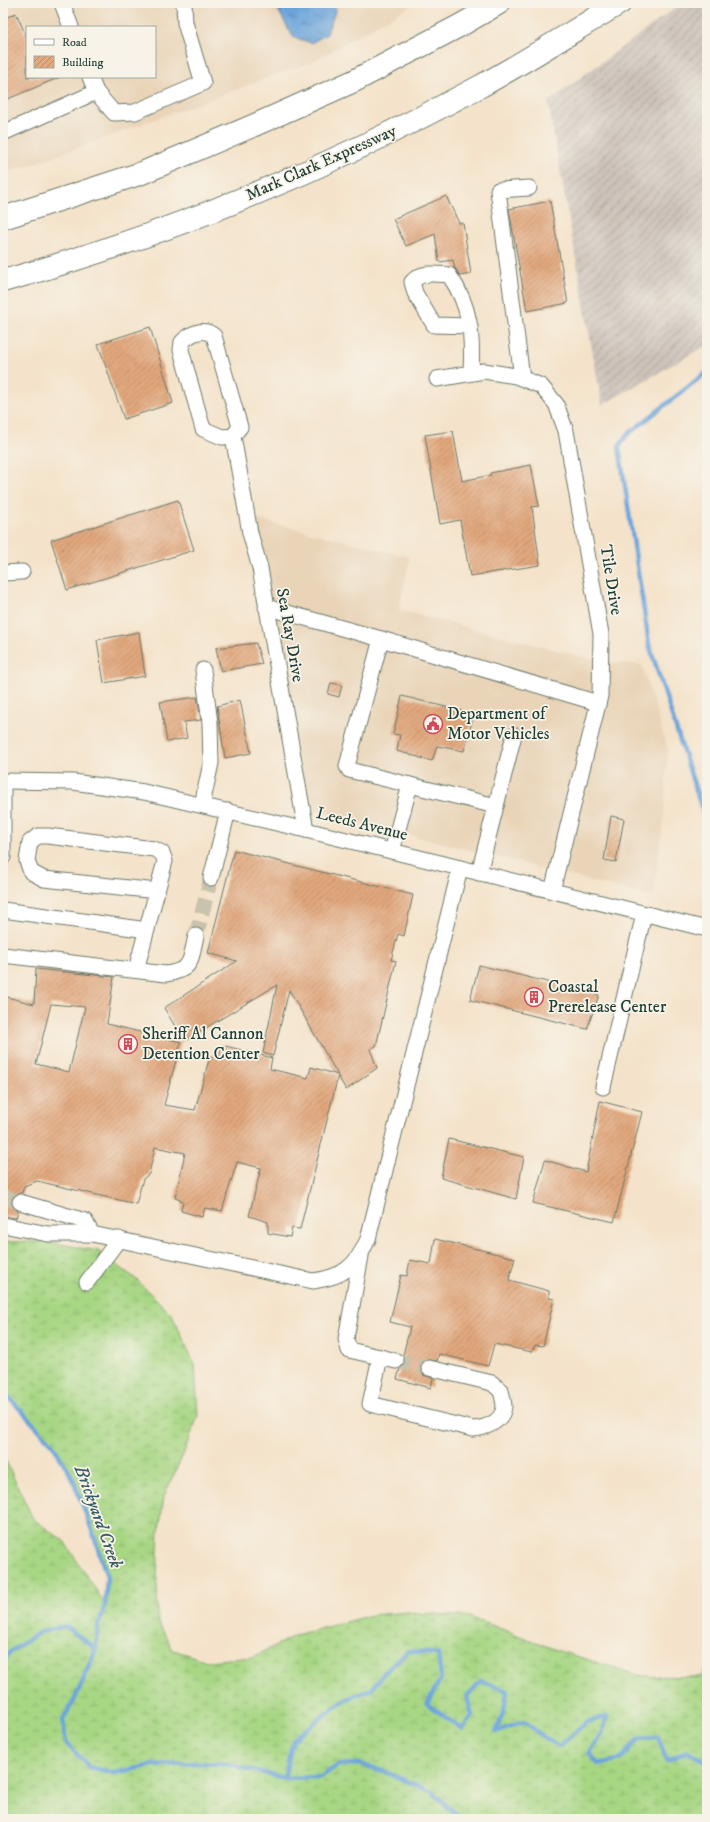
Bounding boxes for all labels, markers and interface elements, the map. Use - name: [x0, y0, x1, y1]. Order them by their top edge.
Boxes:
- legend: [26, 26, 156, 78]
- text: Road: [62, 35, 87, 50]
- text: Building: [62, 55, 103, 70]
- street label: Mark Clark Expressway: [242, 120, 401, 206]
- street label: Tile Drive: [595, 543, 627, 617]
- street label: Sea Ray Drive: [271, 586, 309, 684]
- place label: Department of Motor Vehicles: [447, 703, 550, 745]
- public building icon: Department of Motor Vehicles: [422, 713, 444, 735]
- street label: Leeds Avenue: [314, 802, 410, 846]
- place label: Coastal Prerelease Center: [548, 976, 667, 1018]
- building icon: Coastal Prerelease Center: [523, 986, 545, 1008]
- place label: Sheriff Al Cannon Detention Center: [142, 1023, 264, 1065]
- building icon: Sheriff Al Cannon Detention Center: [117, 1033, 139, 1055]
- water label: Brickyard Creek: [69, 1462, 127, 1572]

